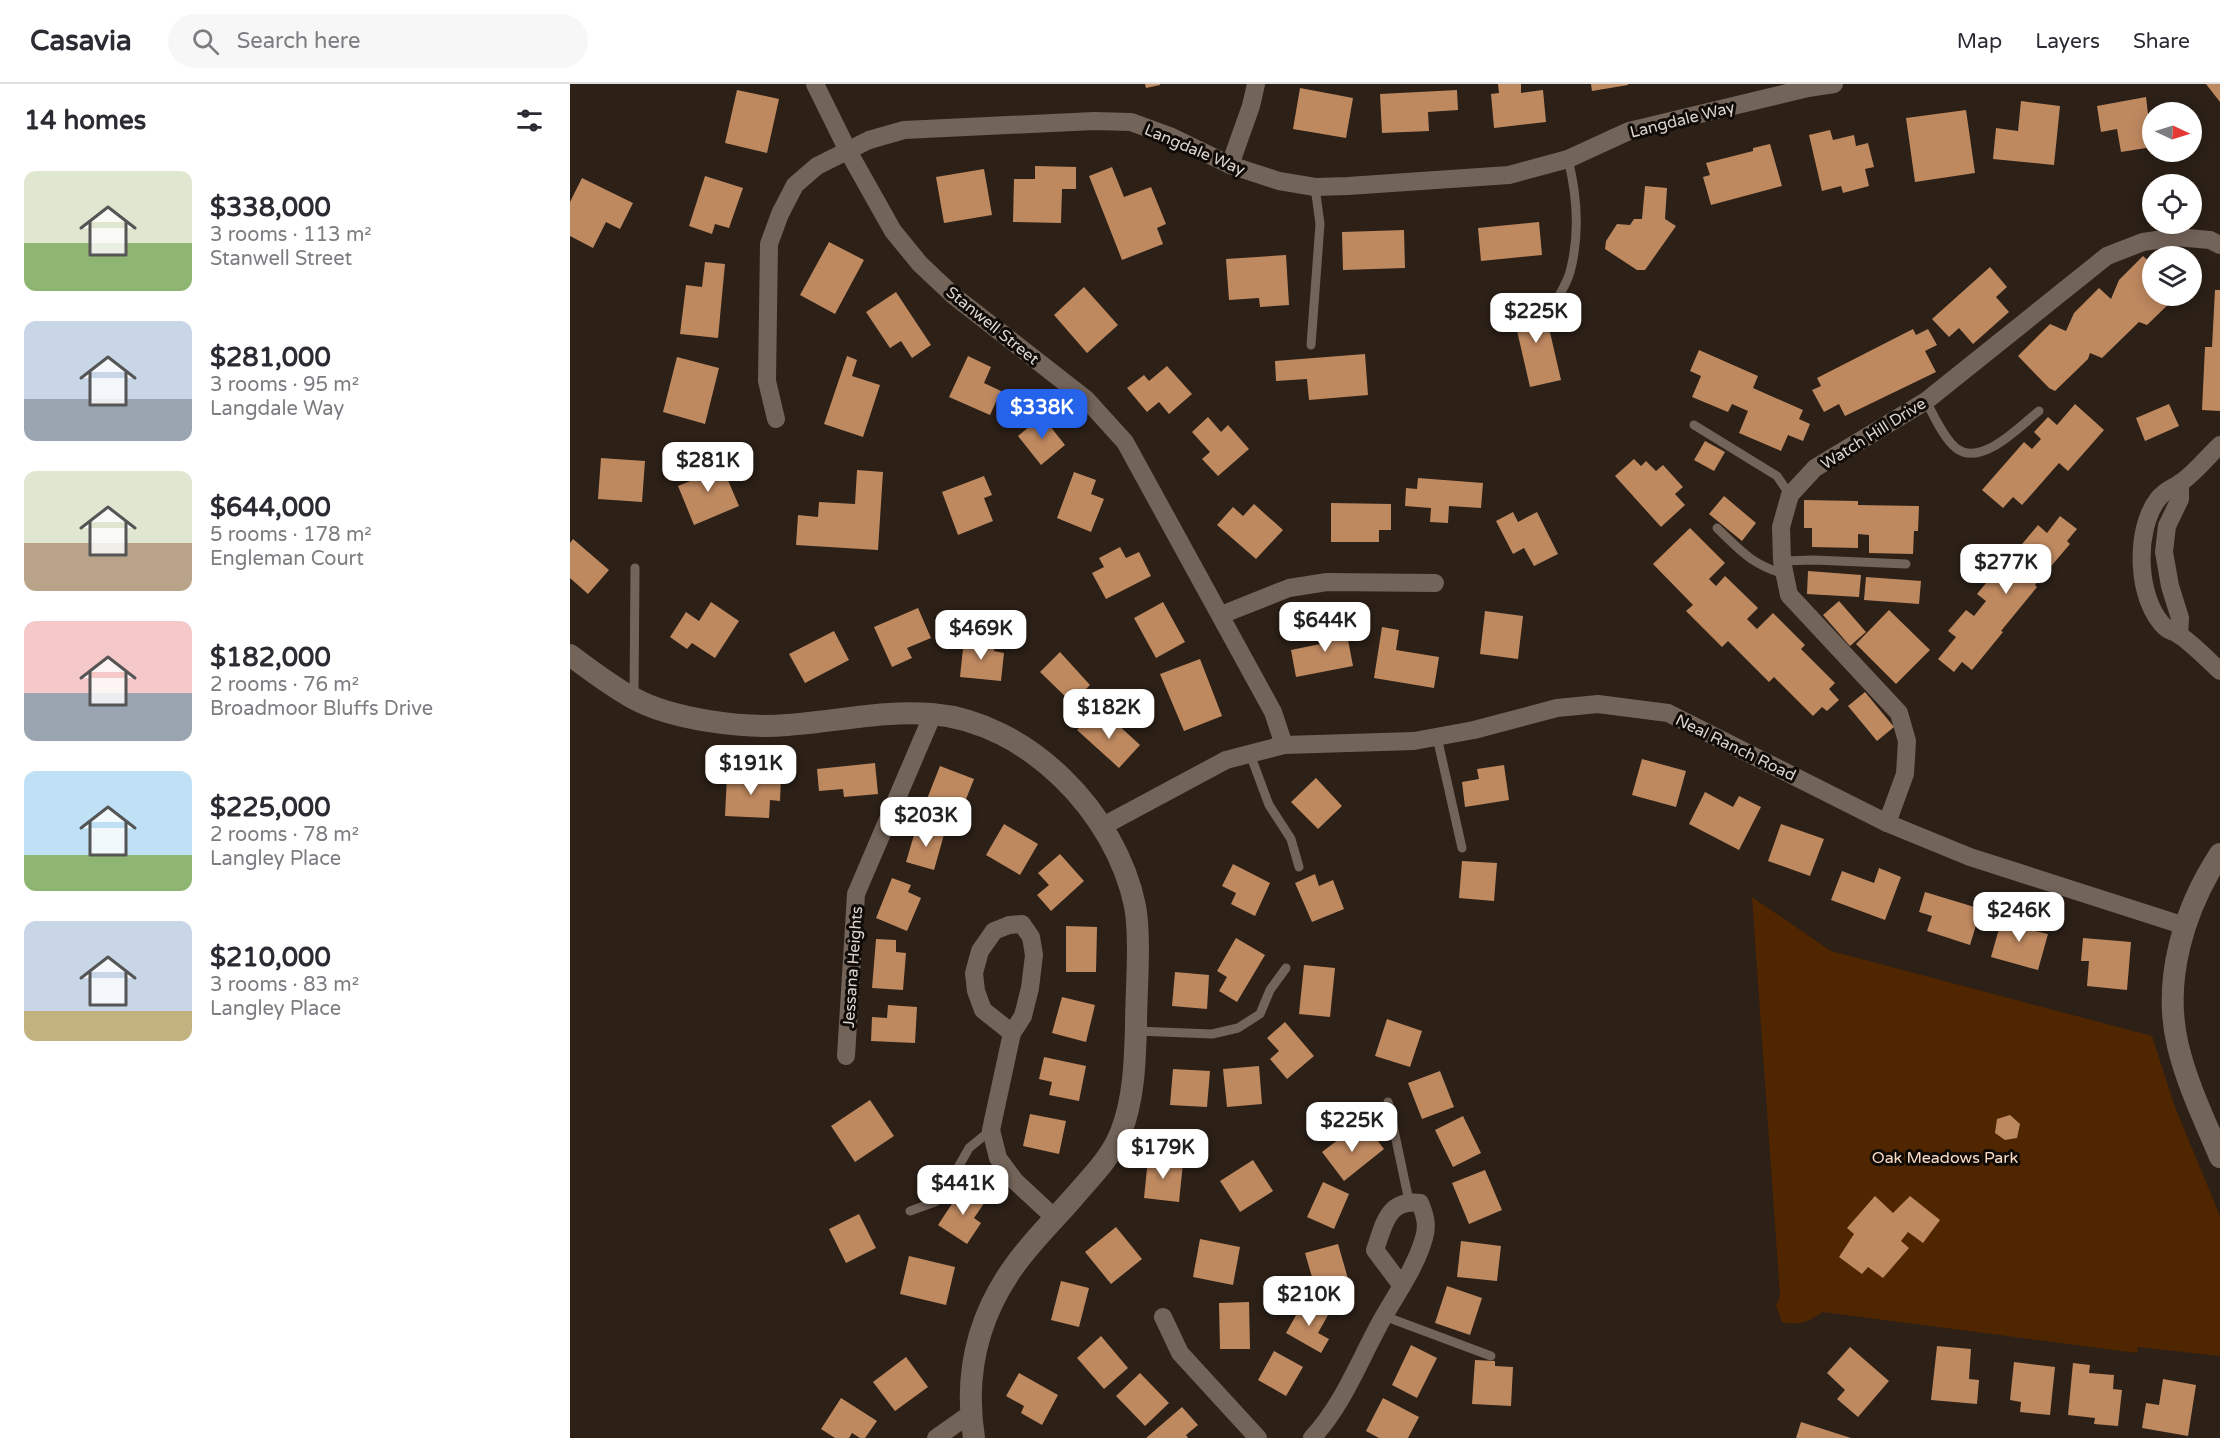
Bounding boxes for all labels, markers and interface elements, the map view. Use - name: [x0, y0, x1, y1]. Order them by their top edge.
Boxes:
- search box: [168, 14, 588, 68]
- text: Casavia: [30, 24, 132, 58]
- icon: search: [189, 25, 222, 58]
- text: Search here: [237, 28, 360, 54]
- text: Map: [1957, 29, 2002, 54]
- text: Layers: [2035, 29, 2100, 54]
- text: Share: [2133, 29, 2190, 54]
- street label: Langdale Way: [1628, 97, 1737, 143]
- north arrow: [2142, 102, 2202, 162]
- map controls: [2142, 102, 2202, 306]
- icon: filters: [513, 104, 546, 137]
- text: 14 homes: [24, 105, 146, 136]
- street label: Langdale Way: [1141, 120, 1248, 180]
- button: locate: [2142, 174, 2202, 234]
- text: $338,000: [210, 192, 331, 223]
- icon: home: [72, 195, 144, 267]
- text: 3 rooms · 113 m²: [210, 223, 372, 247]
- button: layers: [2142, 246, 2202, 306]
- text: Stanwell Street: [210, 247, 352, 271]
- street label: Stanwell Street: [942, 282, 1043, 369]
- pin: $225K: [1494, 293, 1578, 344]
- text: $225K: [1504, 300, 1568, 324]
- text: $281,000: [210, 342, 331, 373]
- icon: home: [72, 345, 144, 417]
- text: 3 rooms · 95 m²: [210, 373, 359, 397]
- pin: $338K: [1000, 389, 1084, 440]
- street label: Watch Hill Drive: [1817, 394, 1930, 474]
- text: $338K: [1010, 396, 1074, 420]
- text: Langdale Way: [210, 397, 344, 421]
- pin: $281K: [666, 442, 750, 493]
- text: $281K: [676, 449, 740, 473]
- text: $644,000: [210, 492, 331, 523]
- icon: home: [72, 495, 144, 567]
- text: 5 rooms · 178 m²: [210, 523, 372, 547]
- pin: $277K: [1964, 544, 2048, 595]
- text: Engleman Court: [210, 547, 364, 571]
- text: $277K: [1974, 551, 2038, 575]
- pin: $644K: [1283, 602, 1367, 653]
- text: $644K: [1293, 609, 1357, 633]
- pin: $469K: [939, 610, 1023, 661]
- text: $469K: [949, 617, 1013, 641]
- text: $182,000: [210, 642, 331, 673]
- icon: home: [72, 645, 144, 717]
- text: 2 rooms · 76 m²: [210, 673, 359, 697]
- pin: $182K: [1067, 689, 1151, 740]
- text: $182K: [1077, 696, 1141, 720]
- text: Broadmoor Bluffs Drive: [210, 697, 433, 721]
- street label: Neal Ranch Road: [1672, 710, 1799, 786]
- pin: $191K: [709, 745, 793, 796]
- text: $191K: [719, 752, 783, 776]
- text: $225,000: [210, 792, 330, 823]
- icon: home: [72, 795, 144, 867]
- pin: $203K: [884, 797, 968, 848]
- text: $203K: [894, 804, 958, 828]
- text: 2 rooms · 78 m²: [210, 823, 359, 847]
- text: Langley Place: [210, 847, 341, 871]
- pin: $246K: [1977, 892, 2061, 943]
- text: $246K: [1987, 899, 2051, 923]
- street label: Jessana Heights: [839, 905, 867, 1029]
- text: $210,000: [210, 942, 331, 973]
- icon: home: [72, 945, 144, 1017]
- text: 3 rooms · 83 m²: [210, 973, 359, 997]
- text: Langley Place: [210, 997, 341, 1021]
- pin: $225K: [1310, 1102, 1394, 1153]
- text: $225K: [1320, 1109, 1384, 1133]
- pin: $179K: [1121, 1129, 1205, 1180]
- text: $179K: [1131, 1136, 1195, 1160]
- park label: Oak Meadows Park: [1872, 1148, 2018, 1168]
- pin: $441K: [921, 1165, 1005, 1216]
- text: $441K: [931, 1172, 995, 1196]
- pin: $210K: [1267, 1276, 1351, 1327]
- text: $210K: [1277, 1283, 1341, 1307]

